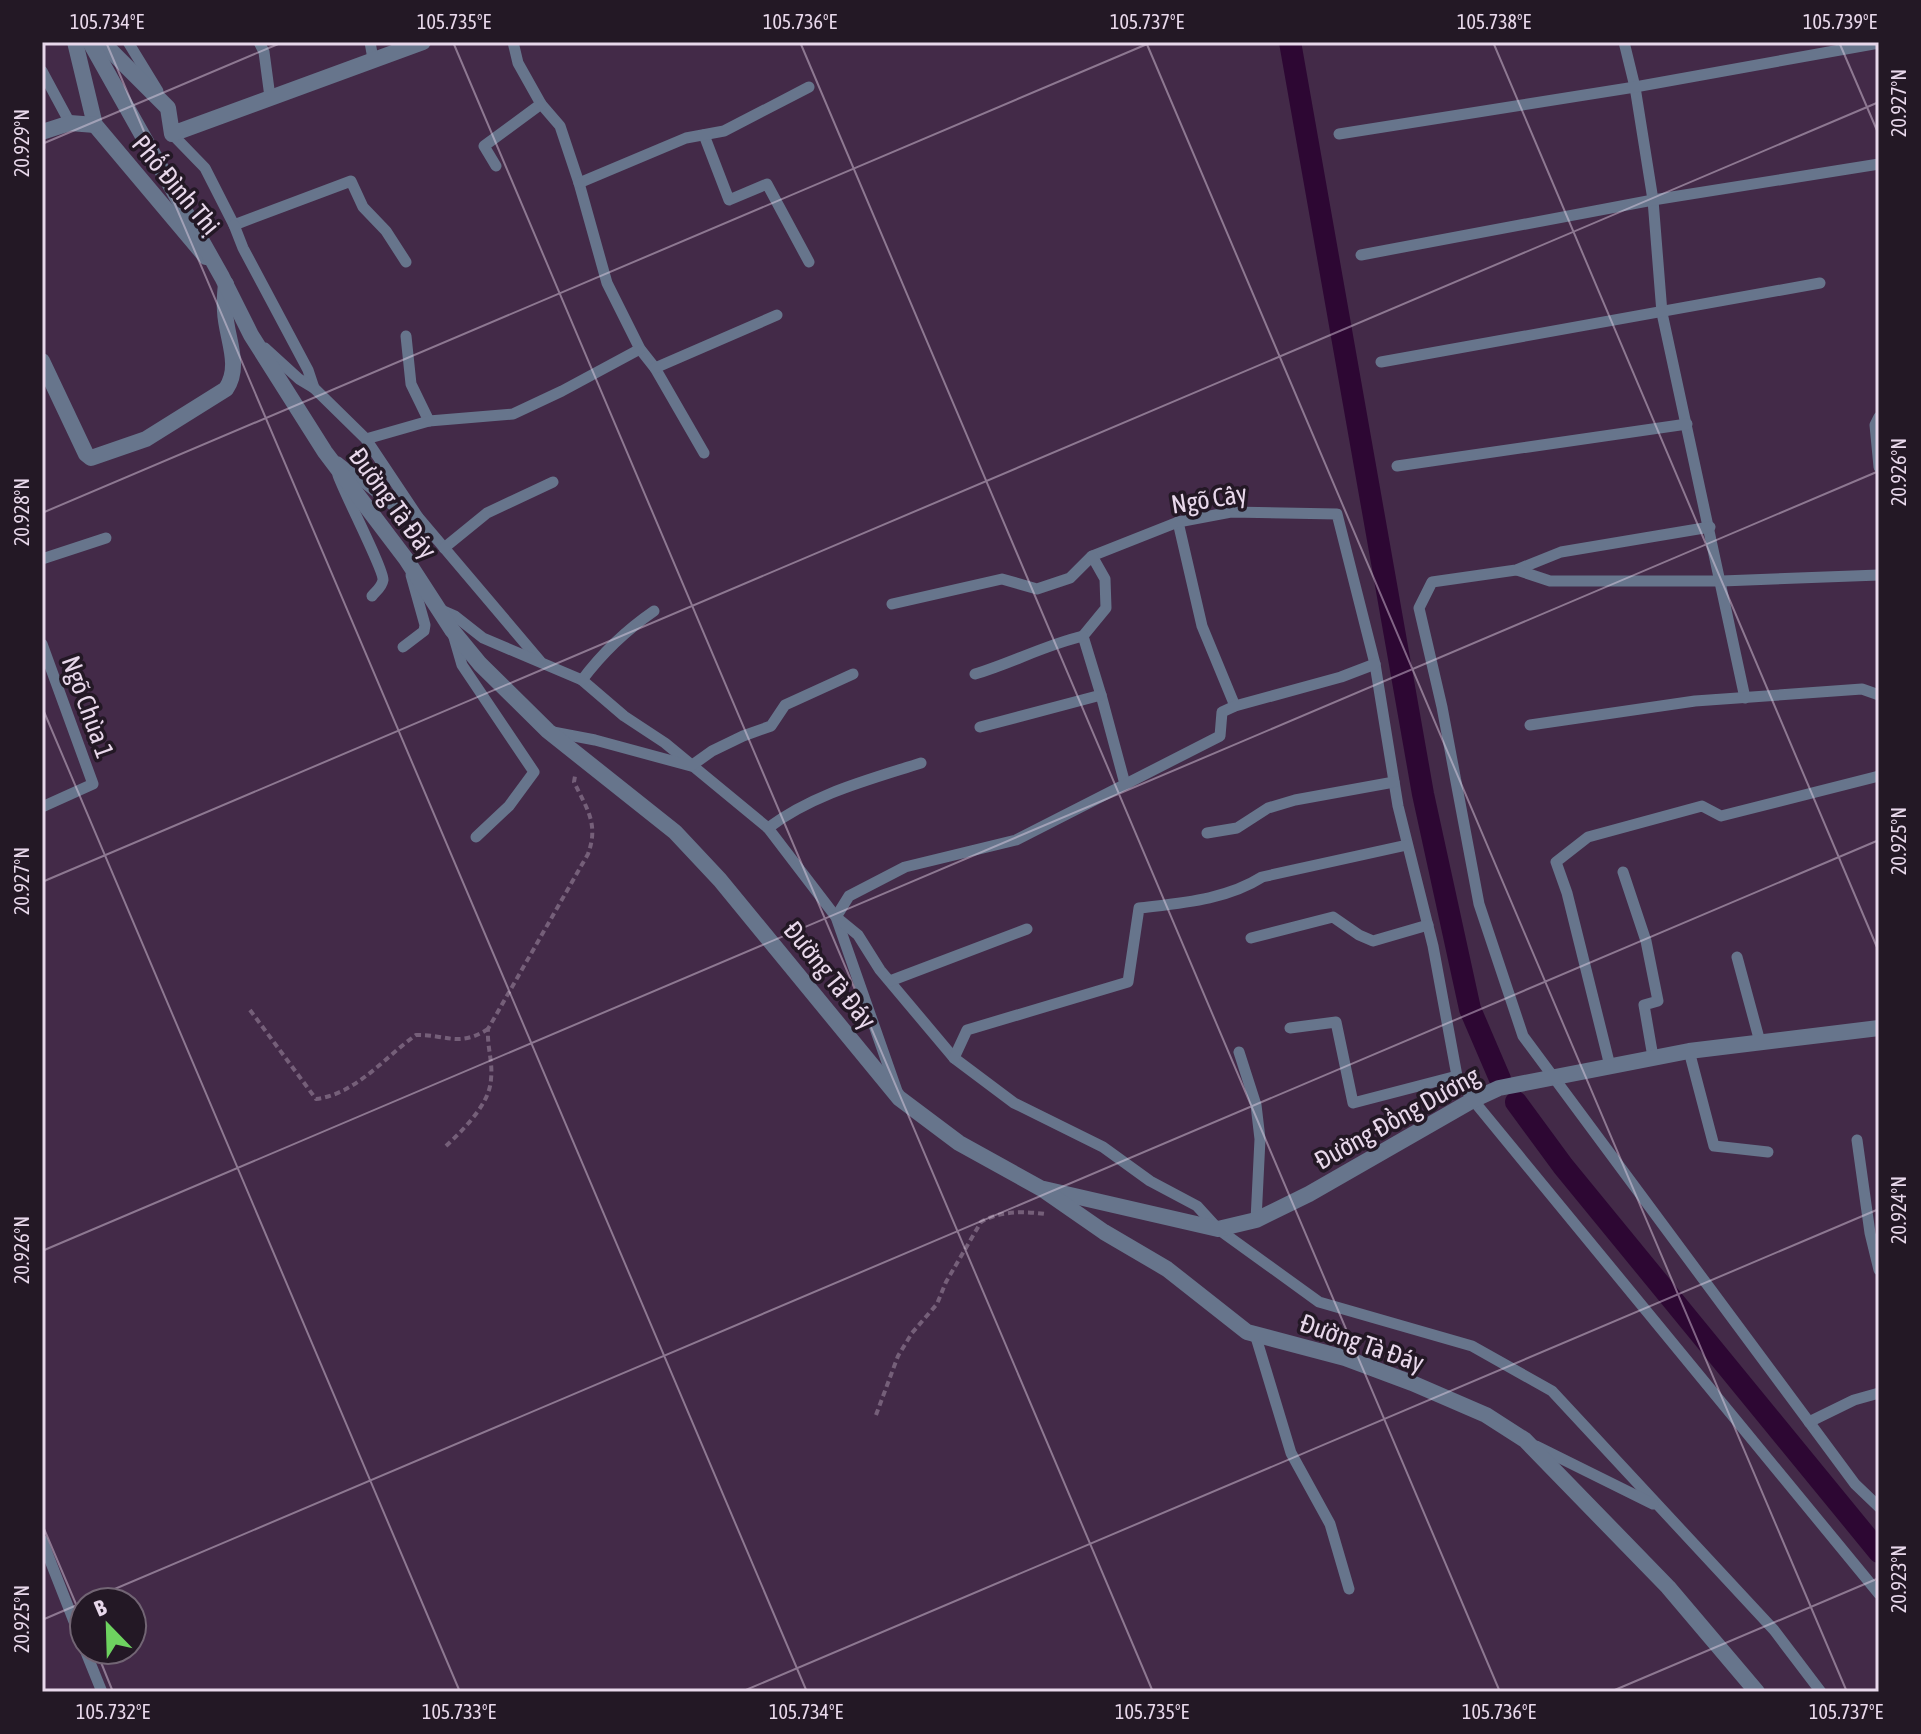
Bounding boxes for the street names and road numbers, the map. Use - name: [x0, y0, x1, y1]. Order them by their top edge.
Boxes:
- street label: Phố Đình Thị: [126, 129, 226, 241]
- street label: Đường Tà Đáy: [343, 442, 443, 564]
- street label: Ngõ Cây: [1169, 478, 1249, 520]
- street label: Ngõ Chùa 1: [56, 652, 120, 762]
- street label: Đường Tà Đáy: [778, 915, 883, 1035]
- street label: Đường Đồng Dương: [1309, 1060, 1485, 1176]
- street label: Đường Tà Đáy: [1296, 1308, 1428, 1378]

